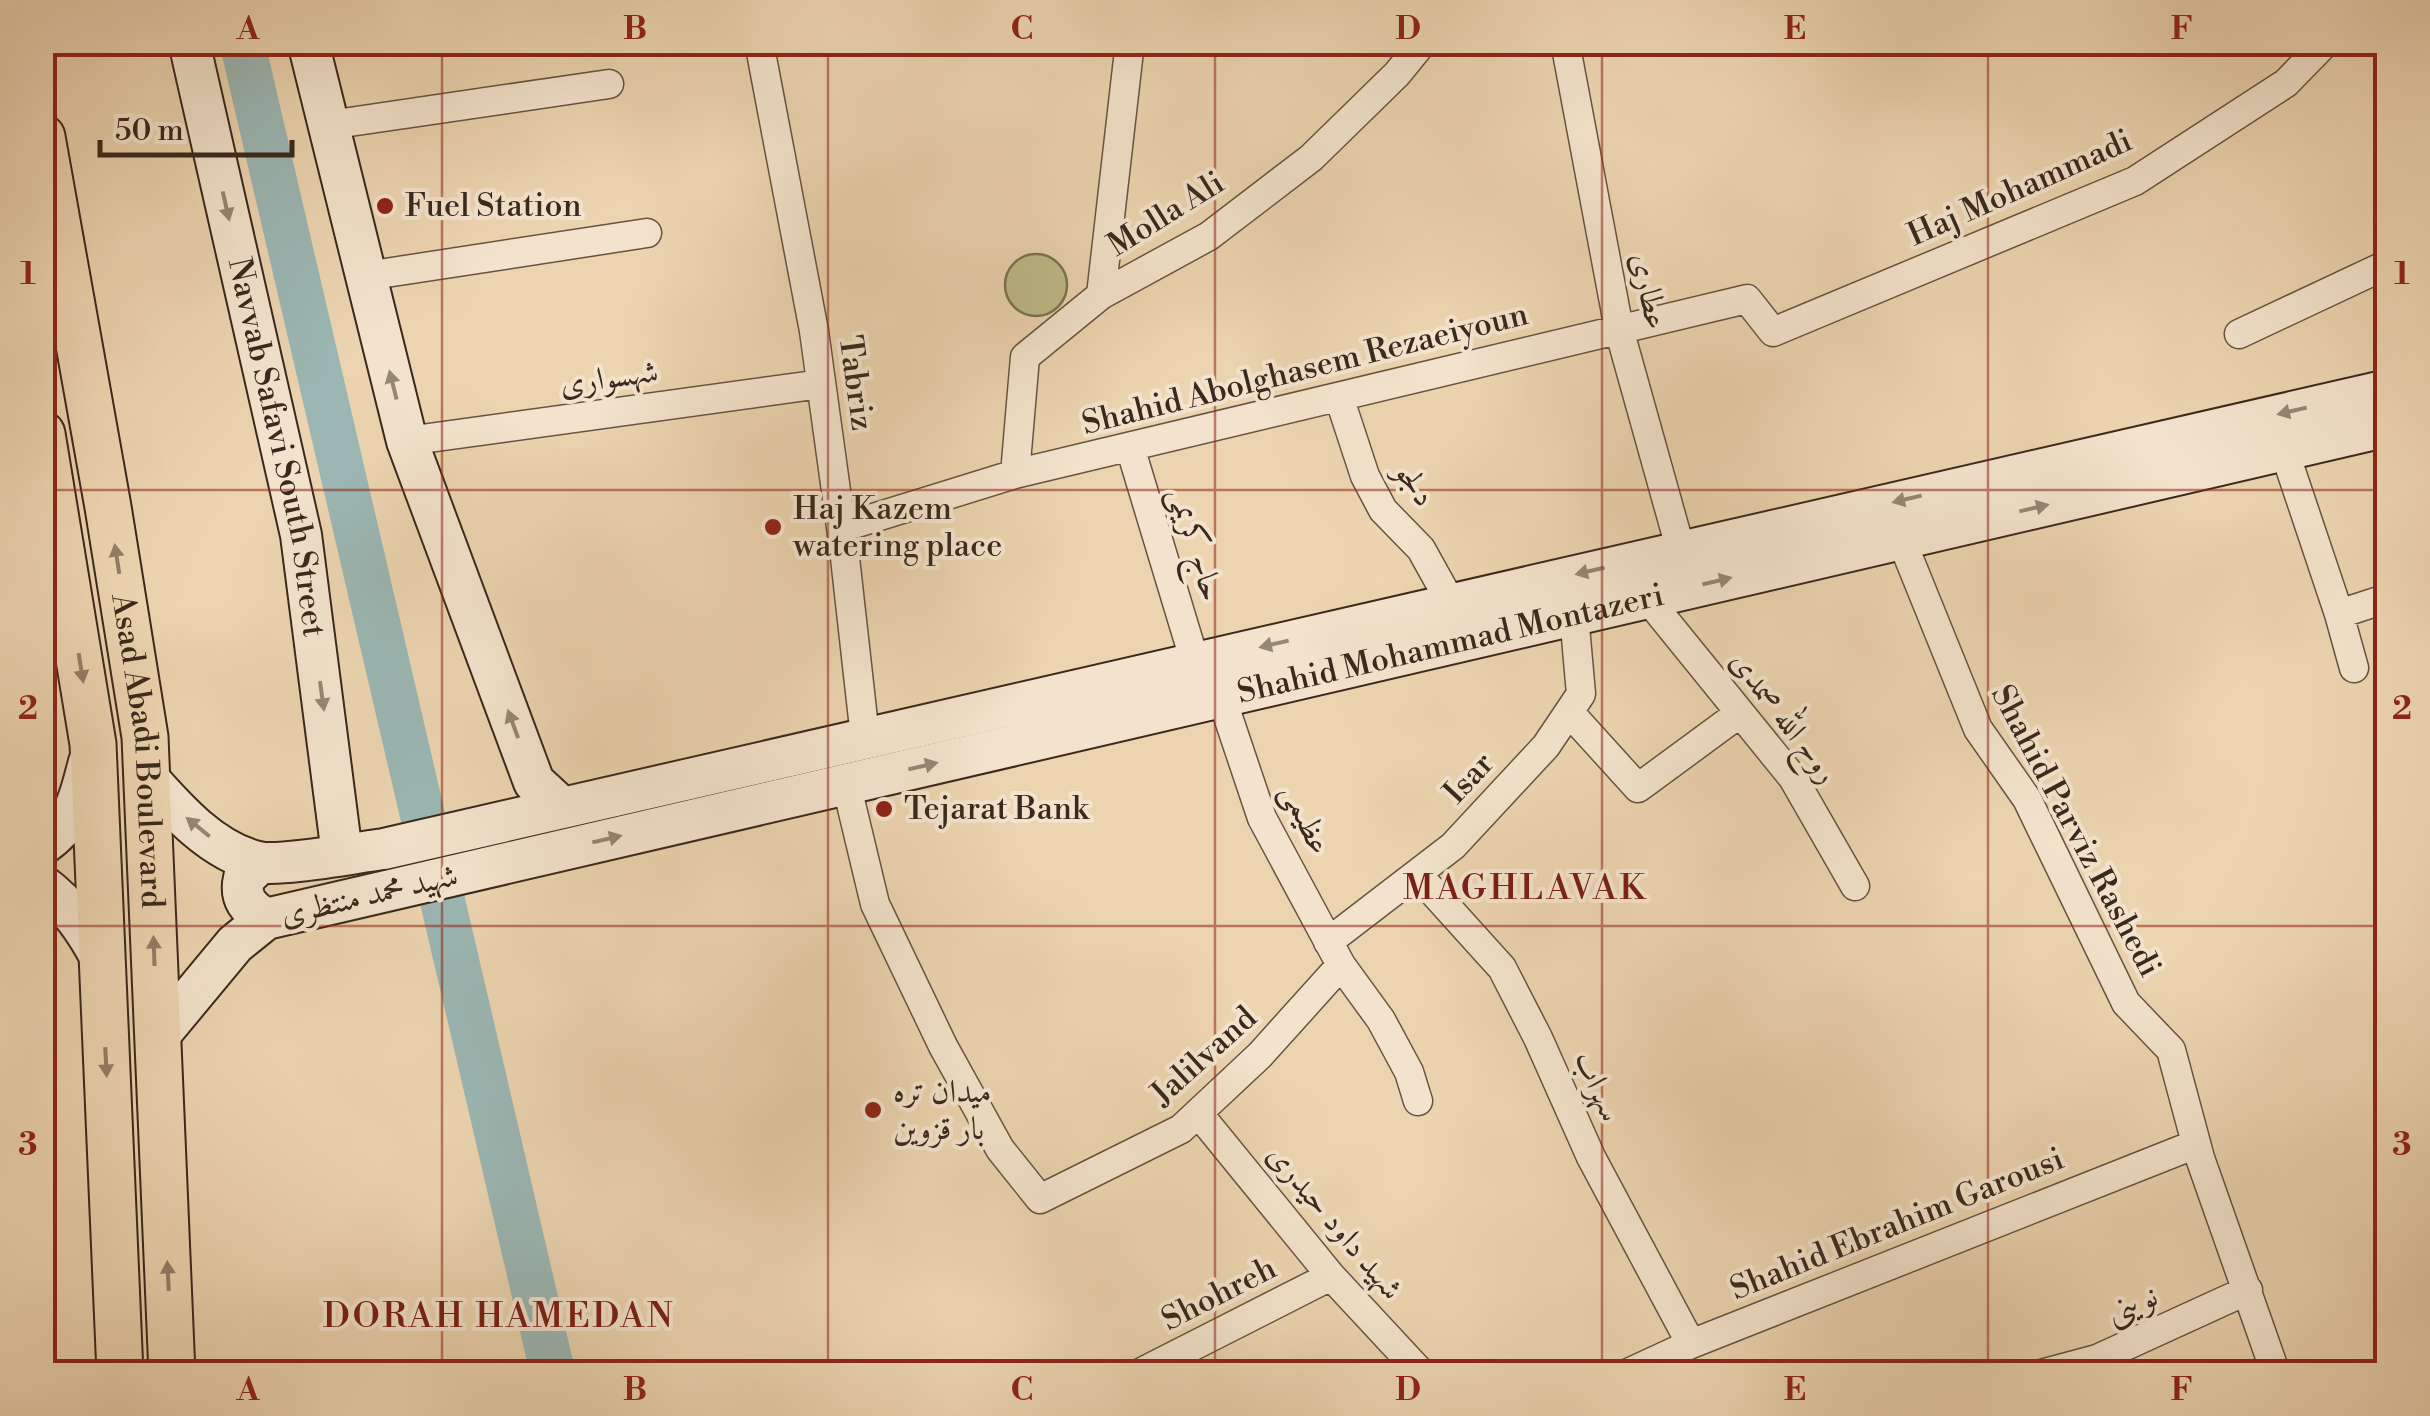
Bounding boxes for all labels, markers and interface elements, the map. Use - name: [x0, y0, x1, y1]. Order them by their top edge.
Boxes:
- text: A: [236, 9, 261, 49]
- text: B: [623, 9, 647, 49]
- text: C: [1011, 9, 1033, 49]
- text: D: [1395, 9, 1421, 49]
- text: E: [1784, 9, 1806, 49]
- text: F: [2171, 9, 2193, 49]
- scale bar: [100, 95, 292, 157]
- text: 50 m: [115, 112, 184, 150]
- street label: Haj Mohammadi: [1902, 121, 2138, 255]
- street label: Molla Ali: [1100, 163, 1232, 265]
- place label: Fuel Station: [405, 186, 582, 226]
- one-way arrow: [219, 191, 234, 222]
- marker: Fuel Station: [374, 195, 396, 217]
- street label: عطاری: [1621, 249, 1677, 333]
- text: 1: [20, 254, 36, 294]
- street label: Navvab Safavi South Street: [219, 254, 334, 639]
- text: 1: [2394, 254, 2410, 294]
- street label: Shahid Abolghasem Rezaeiyoun: [1078, 294, 1532, 444]
- street label: Tabriz: [830, 333, 882, 433]
- street label: شهسواری: [557, 351, 661, 405]
- one-way arrow: [385, 369, 401, 400]
- one-way arrow: [2277, 404, 2308, 419]
- street label: دلجو: [1384, 451, 1444, 514]
- street label: حاج کریمی: [1153, 482, 1232, 608]
- place label: Haj Kazem watering place: [792, 489, 1002, 566]
- one-way arrow: [1891, 492, 1922, 507]
- one-way arrow: [2019, 500, 2050, 515]
- marker: Haj Kazem watering place: [762, 516, 784, 538]
- one-way arrow: [108, 543, 124, 574]
- one-way arrow: [1575, 564, 1606, 579]
- one-way arrow: [1702, 573, 1733, 588]
- street label: Shahid Mohammad Montazeri: [1233, 575, 1668, 713]
- street label: Asad Abadi Boulevard: [102, 590, 172, 909]
- one-way arrow: [1258, 637, 1289, 652]
- street label: روح الله صمدی: [1715, 639, 1852, 796]
- one-way arrow: [74, 653, 90, 684]
- street label: Shahid Parviz Rashedi: [1982, 678, 2170, 984]
- one-way arrow: [315, 681, 331, 712]
- text: 2: [18, 689, 38, 729]
- text: 2: [2392, 689, 2412, 729]
- one-way arrow: [505, 709, 520, 739]
- street label: Isar: [1435, 744, 1503, 812]
- one-way arrow: [908, 758, 939, 773]
- street label: عظیمی: [1271, 777, 1340, 862]
- place label: Tejarat Bank: [904, 789, 1091, 829]
- marker: Tejarat Bank: [873, 798, 895, 820]
- one-way arrow: [185, 817, 211, 838]
- one-way arrow: [592, 831, 623, 846]
- street label: شهید محمد منتظری: [276, 855, 462, 935]
- district label: MAGHLAVAK: [1403, 867, 1647, 910]
- one-way arrow: [145, 935, 161, 967]
- street label: Jalilvand: [1142, 998, 1265, 1115]
- street label: سهراب: [1565, 1044, 1631, 1128]
- one-way arrow: [98, 1046, 114, 1078]
- place label: میدان تره بار قزوین: [893, 1072, 991, 1149]
- marker: میدان تره بار قزوین: [862, 1099, 884, 1121]
- text: 3: [18, 1125, 38, 1165]
- text: 3: [2392, 1125, 2412, 1165]
- street label: شهید داود حیدری: [1258, 1136, 1412, 1308]
- street label: Shahid Ebrahim Garousi: [1724, 1139, 2070, 1309]
- street label: Shohreh: [1155, 1248, 1283, 1340]
- one-way arrow: [160, 1260, 176, 1292]
- street label: نوینی: [2100, 1276, 2164, 1334]
- district label: DORAH HAMEDAN: [323, 1295, 675, 1338]
- text: A: [236, 1370, 261, 1410]
- text: B: [623, 1370, 647, 1410]
- text: C: [1011, 1370, 1033, 1410]
- text: D: [1395, 1370, 1421, 1410]
- text: E: [1784, 1370, 1806, 1410]
- text: F: [2171, 1370, 2193, 1410]

